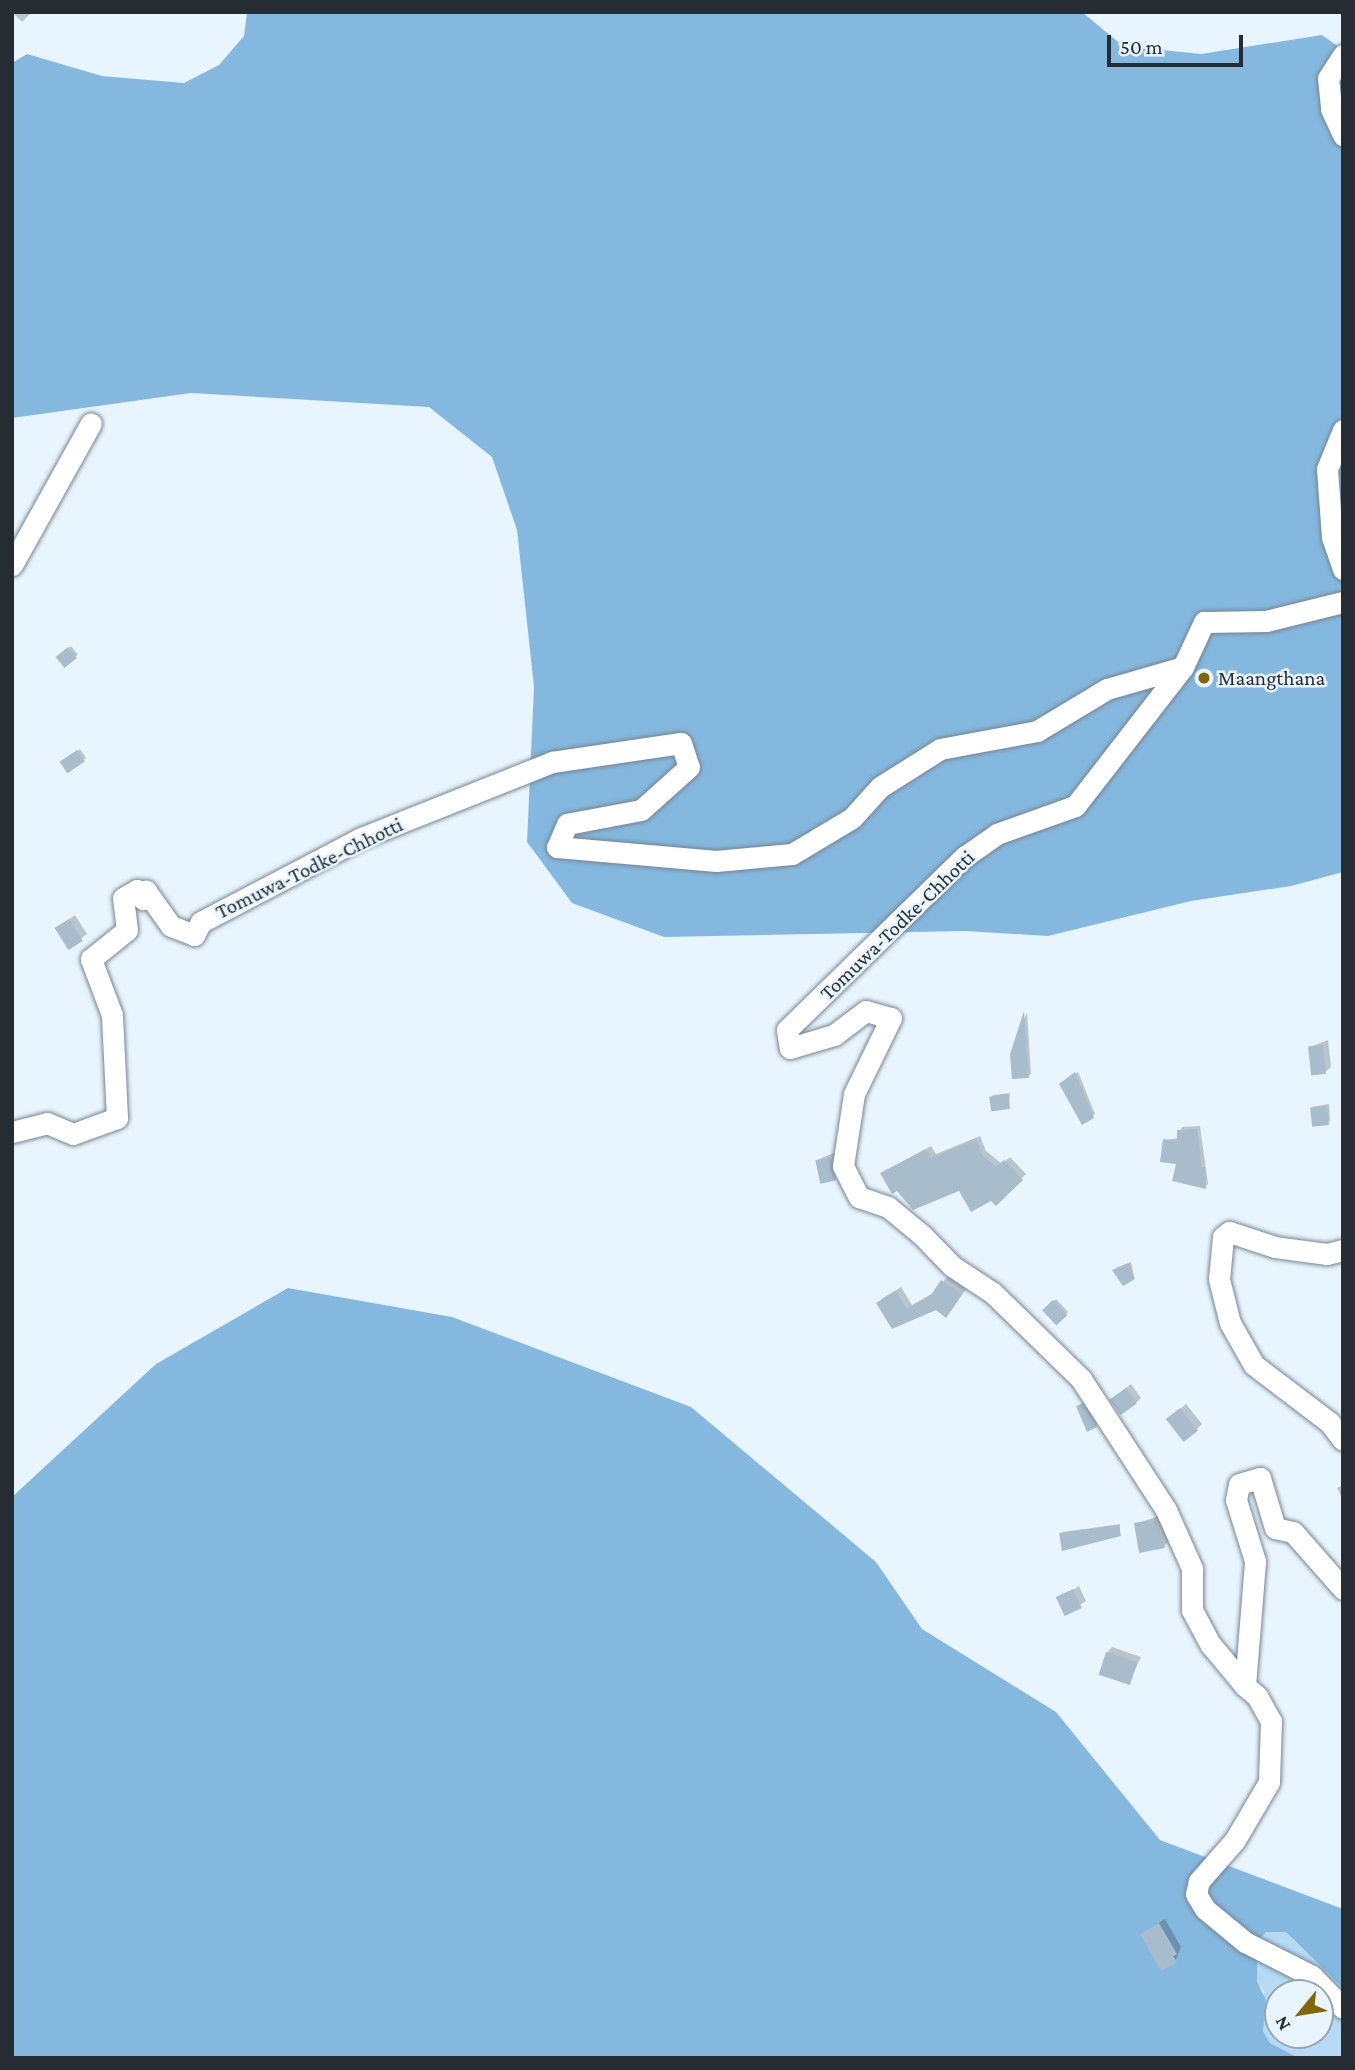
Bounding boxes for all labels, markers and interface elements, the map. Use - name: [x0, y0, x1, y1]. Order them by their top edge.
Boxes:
- scale bar: [1110, 21, 1246, 65]
- text: 50 m: [1120, 35, 1163, 59]
- place label: Maangthana: [1218, 665, 1325, 691]
- marker: Maangthana: [1196, 670, 1212, 686]
- street label: Tomuwa-Todke-Chhotti: [211, 812, 407, 924]
- street label: Tomuwa-Todke-Chhotti: [814, 845, 980, 1005]
- north arrow: [1264, 1979, 1334, 2049]
- text: N: [1270, 2013, 1294, 2035]

